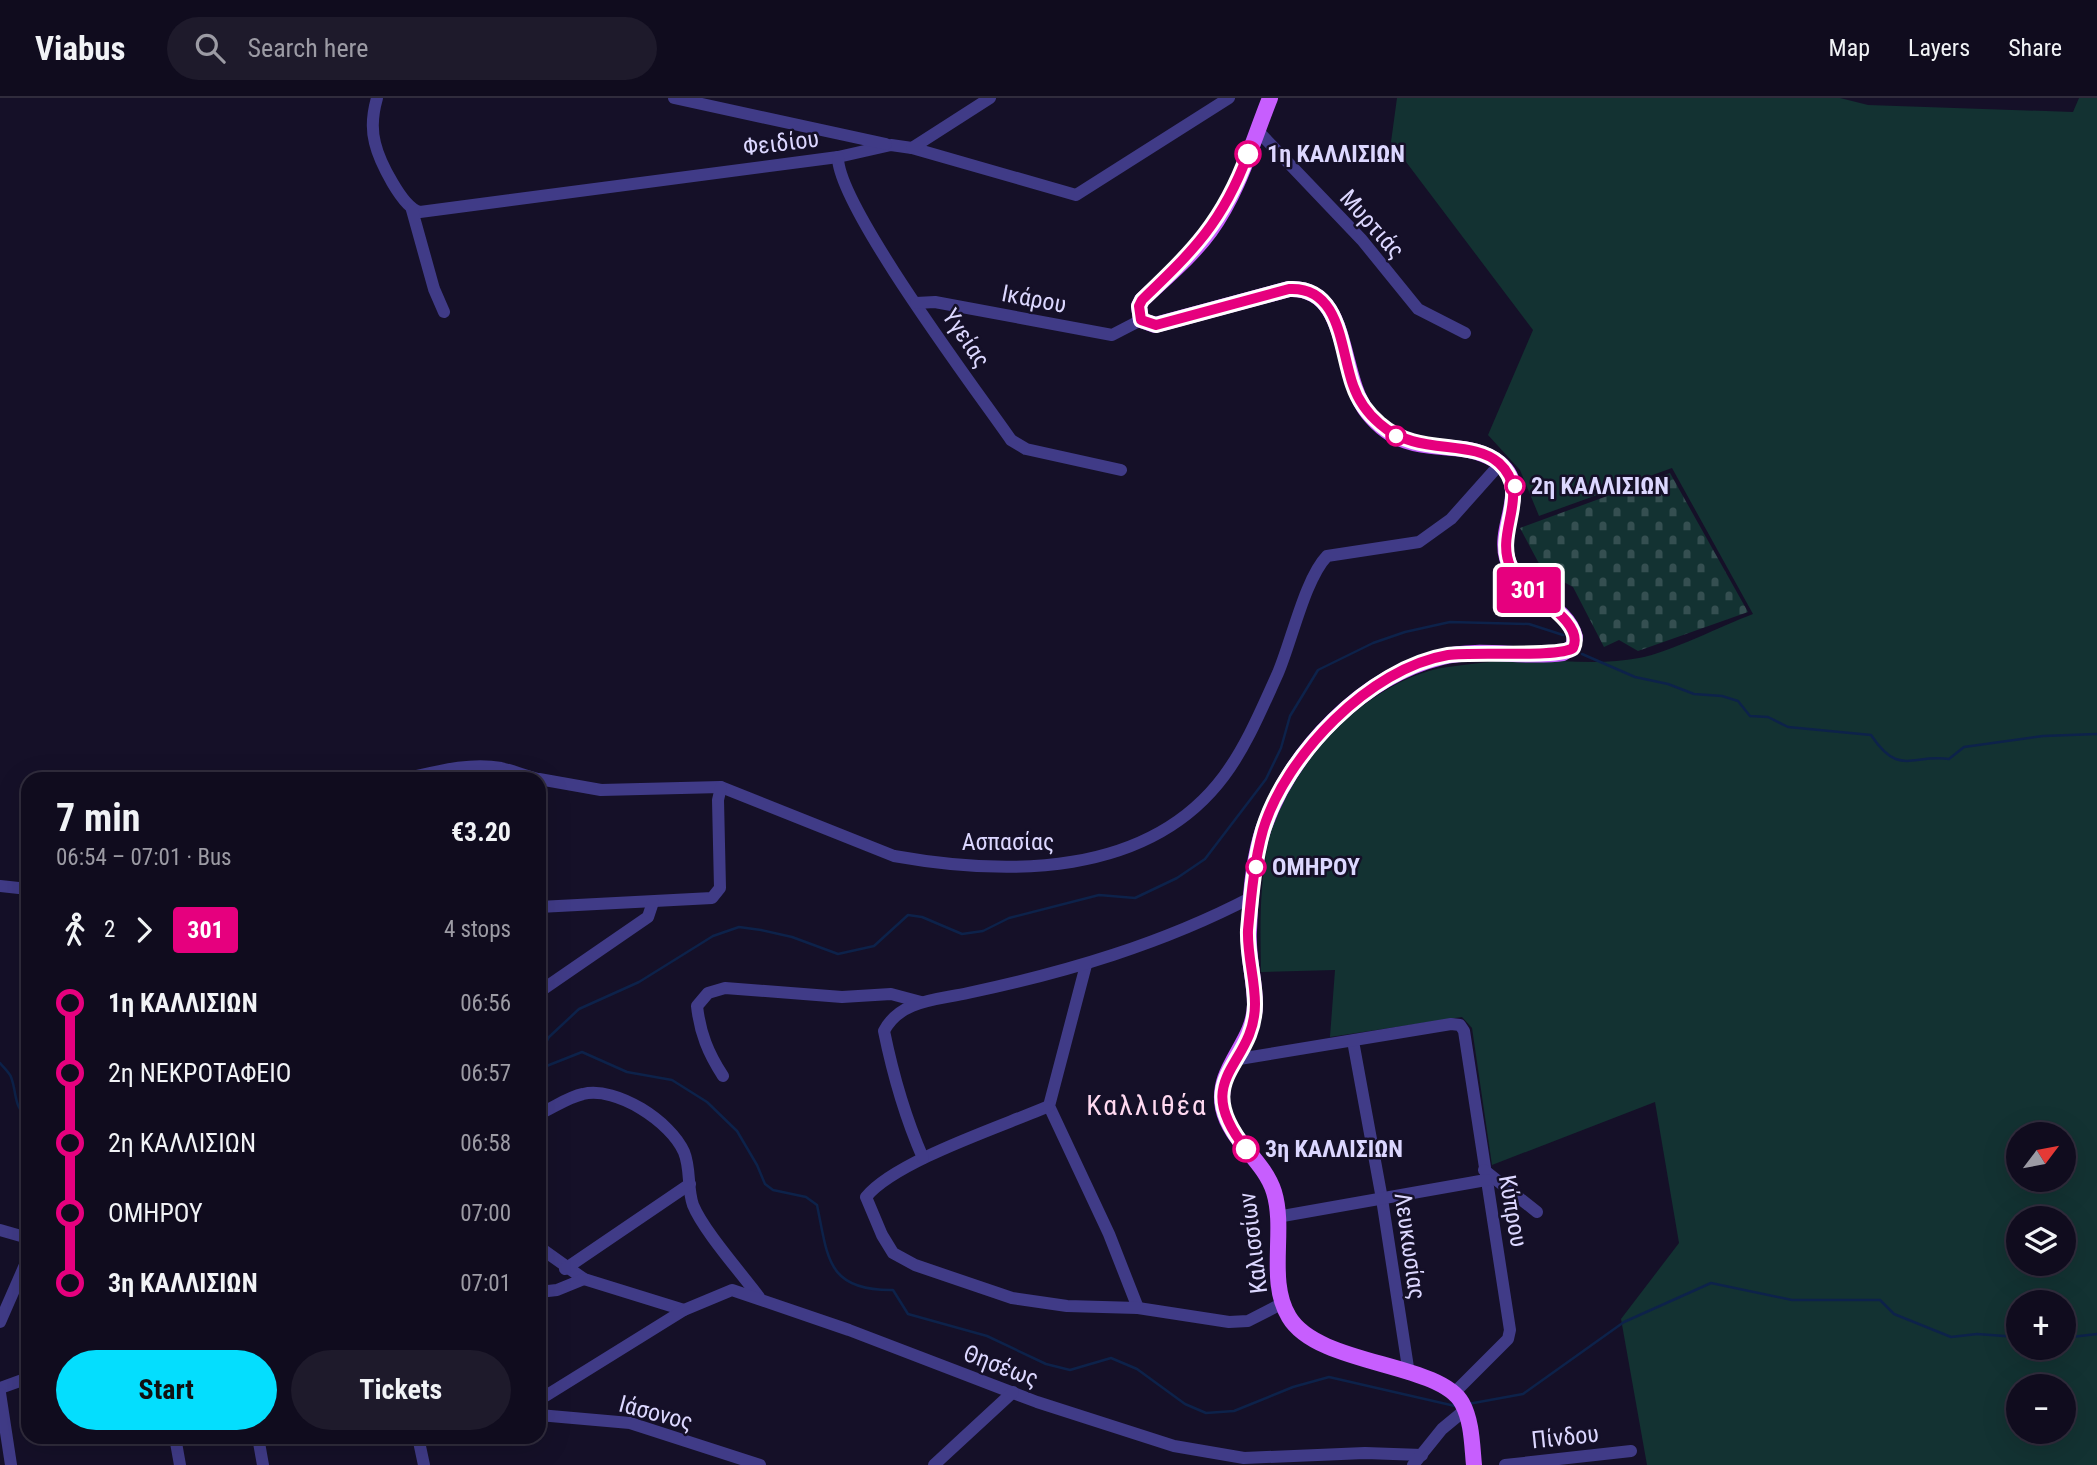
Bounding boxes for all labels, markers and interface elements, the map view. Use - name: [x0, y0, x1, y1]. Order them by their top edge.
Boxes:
- search box: [167, 17, 657, 80]
- text: Viabus: [35, 29, 125, 68]
- icon: search: [191, 29, 229, 67]
- text: Search here: [247, 33, 368, 63]
- text: Map: [1829, 34, 1870, 62]
- text: Layers: [1908, 34, 1970, 62]
- text: Share: [2008, 34, 2062, 62]
- street label: Φειδίου: [741, 124, 821, 162]
- place label: 1η ΚΑΛΛΙΣΙΩΝ: [1267, 140, 1405, 168]
- marker: 1η ΚΑΛΛΙΣΙΩΝ: [1235, 141, 1261, 167]
- street label: Μυρτιάς: [1334, 184, 1410, 264]
- street label: Ικάρου: [999, 279, 1069, 319]
- street label: Υγείας: [936, 303, 996, 373]
- unlabelled marker: [1386, 426, 1406, 446]
- place label: 2η ΚΑΛΛΙΣΙΩΝ: [1531, 472, 1669, 500]
- marker: 2η ΚΑΛΛΙΣΙΩΝ: [1505, 476, 1525, 496]
- line badge: 301: [1489, 567, 1569, 613]
- text: 301: [1511, 576, 1547, 604]
- text: 7 min: [56, 796, 140, 840]
- text: €3.20: [451, 817, 511, 847]
- street label: Ασπασίας: [962, 828, 1054, 856]
- text: 06:54 – 07:01 · Bus: [56, 844, 232, 871]
- place label: ΟΜΗΡΟΥ: [1272, 853, 1360, 881]
- marker: ΟΜΗΡΟΥ: [1246, 857, 1266, 877]
- icon: walk: [56, 911, 94, 949]
- icon: forward: [125, 911, 163, 949]
- text: 2: [104, 916, 115, 943]
- text: 301: [187, 916, 224, 944]
- text: 4 stops: [444, 916, 511, 943]
- text: 1η ΚΑΛΛΙΣΙΩΝ: [108, 988, 258, 1018]
- text: 06:56: [460, 990, 511, 1017]
- text: 2η ΝΕΚΡΟΤΑΦΕΙΟ: [108, 1058, 291, 1088]
- text: 06:57: [460, 1060, 511, 1087]
- district label: Καλλιθέα: [1086, 1089, 1208, 1122]
- north arrow: [2006, 1122, 2076, 1192]
- map controls: [2006, 1122, 2076, 1444]
- text: 2η ΚΑΛΛΙΣΙΩΝ: [108, 1128, 256, 1158]
- text: 06:58: [460, 1130, 511, 1157]
- place label: 3η ΚΑΛΛΙΣΙΩΝ: [1265, 1135, 1403, 1163]
- marker: 3η ΚΑΛΛΙΣΙΩΝ: [1233, 1136, 1259, 1162]
- street label: Κύπρου: [1493, 1173, 1533, 1249]
- street label: Καλισσίων: [1233, 1191, 1273, 1295]
- street label: Λευκωσίας: [1389, 1191, 1431, 1301]
- text: ΟΜΗΡΟΥ: [108, 1198, 203, 1228]
- text: 07:00: [460, 1200, 511, 1227]
- button: layers: [2006, 1206, 2076, 1276]
- text: 3η ΚΑΛΛΙΣΙΩΝ: [108, 1268, 258, 1298]
- text: 07:01: [460, 1270, 511, 1297]
- button: +: [2006, 1290, 2076, 1360]
- street label: Θησέως: [960, 1339, 1042, 1393]
- button: Start: [56, 1350, 277, 1430]
- button: Tickets: [291, 1350, 511, 1430]
- button: −: [2006, 1374, 2076, 1444]
- street label: Ιάσονος: [616, 1390, 696, 1436]
- street label: Πίνδου: [1530, 1420, 1600, 1454]

